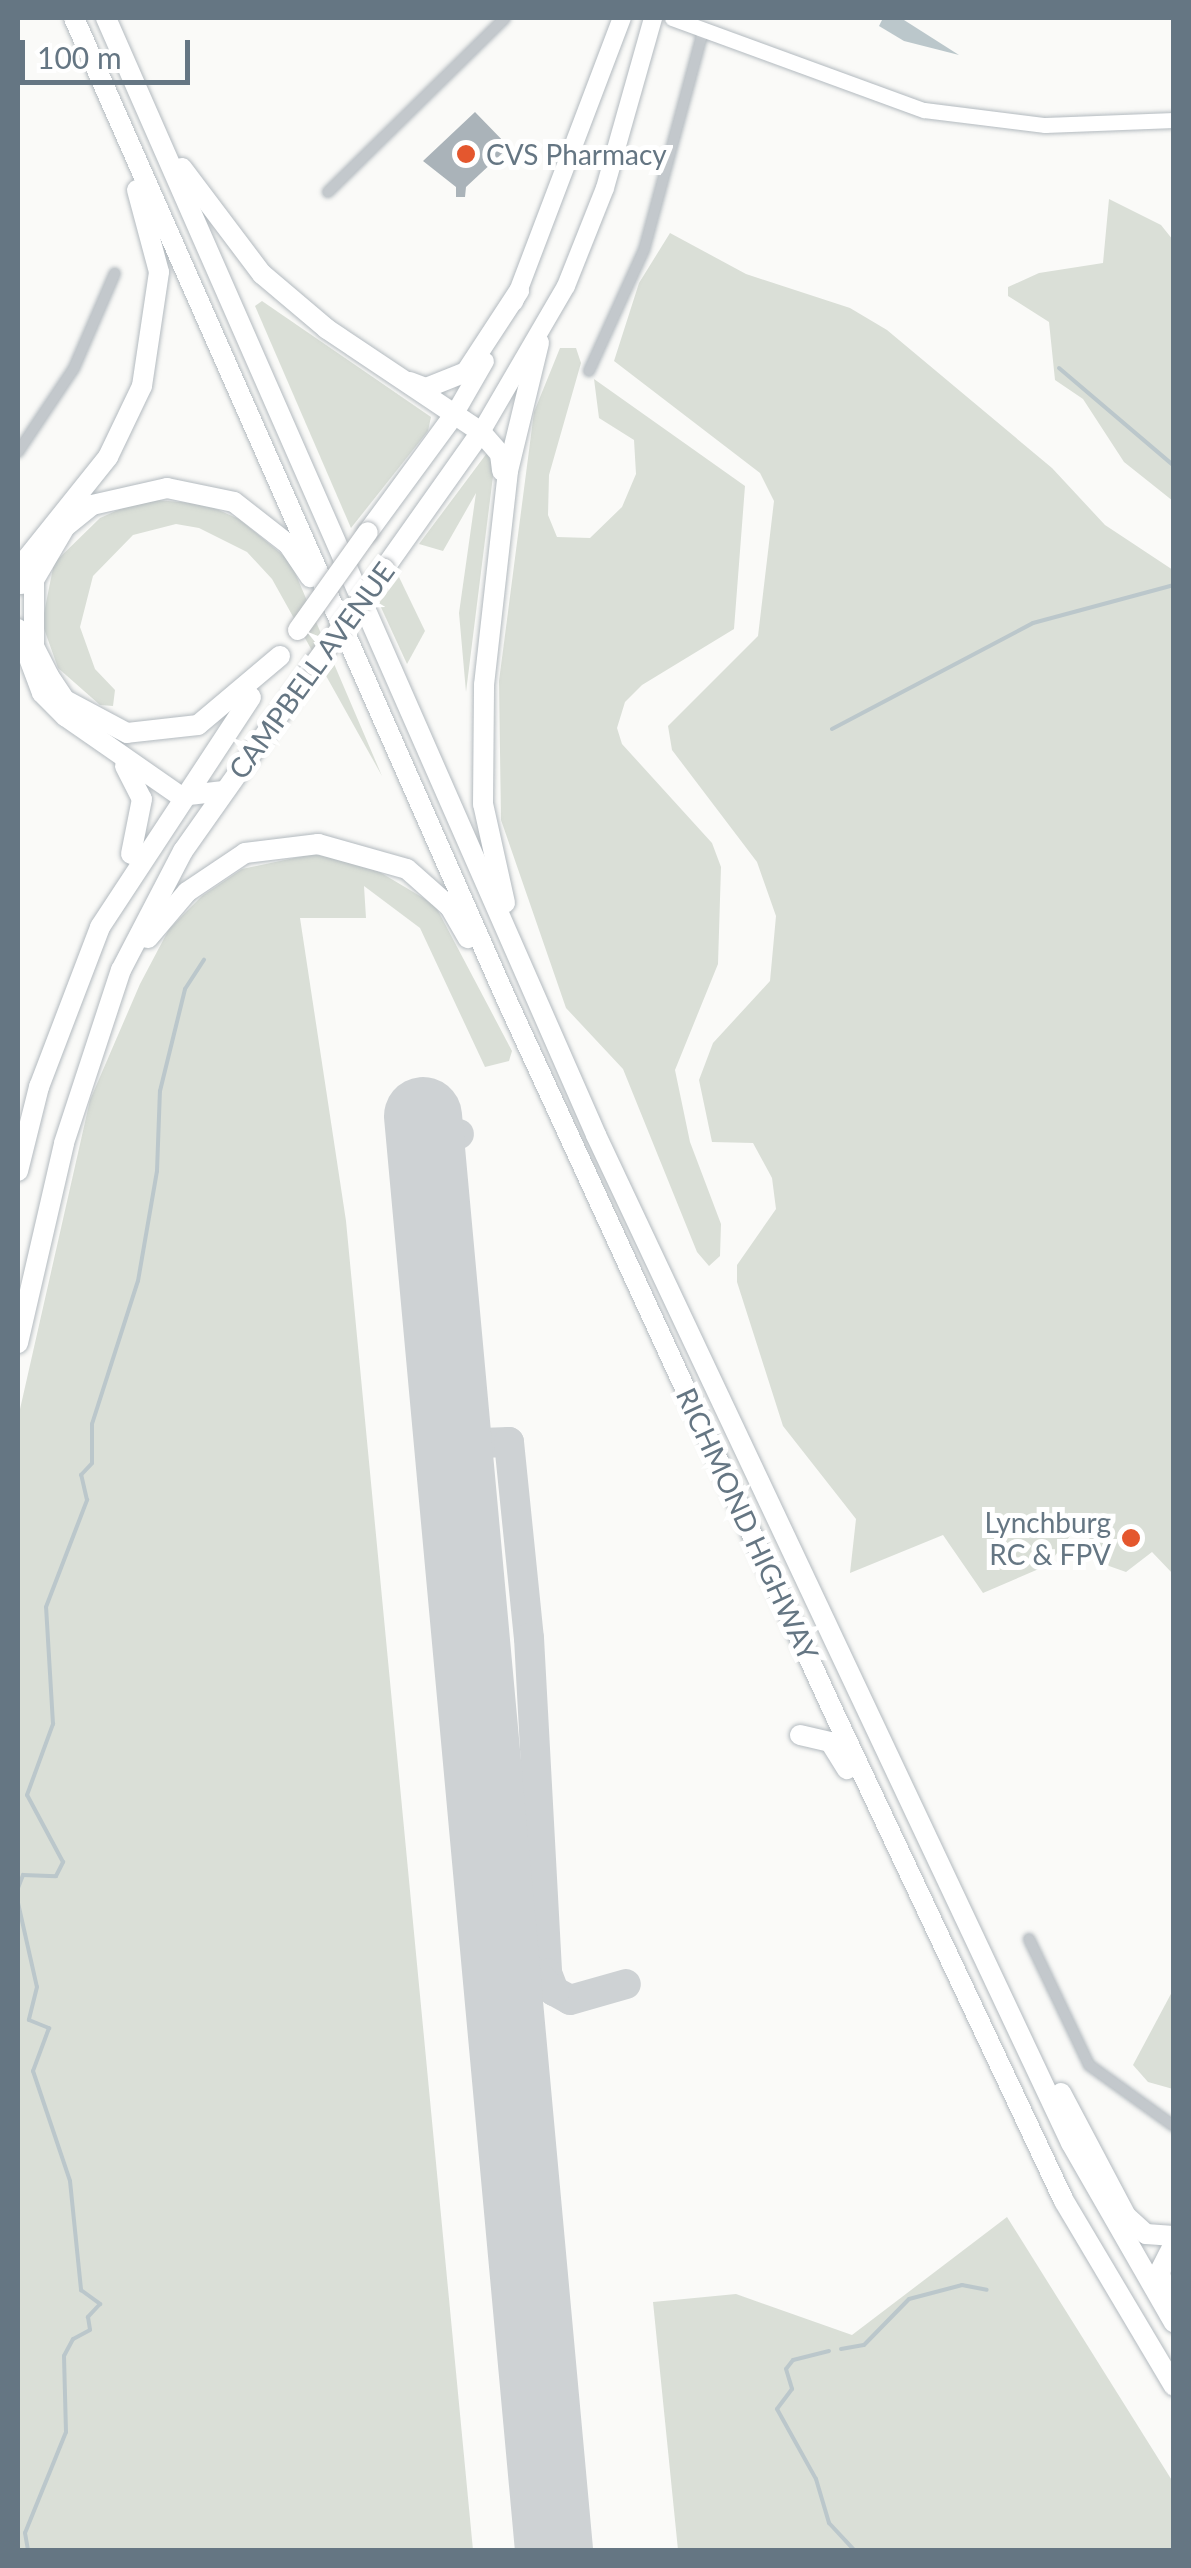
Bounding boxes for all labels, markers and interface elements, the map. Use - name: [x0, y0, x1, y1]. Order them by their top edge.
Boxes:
- scale bar: [25, 20, 195, 82]
- text: 100 m: [37, 39, 122, 75]
- place label: CVS Pharmacy: [486, 137, 667, 171]
- marker: CVS Pharmacy: [455, 143, 477, 165]
- street label: CAMPBELL AVENUE: [221, 554, 401, 786]
- street label: RICHMOND HIGHWAY: [670, 1382, 826, 1666]
- place label: Lynchburg RC & FPV: [984, 1505, 1111, 1571]
- marker: Lynchburg RC & FPV: [1120, 1527, 1142, 1549]

